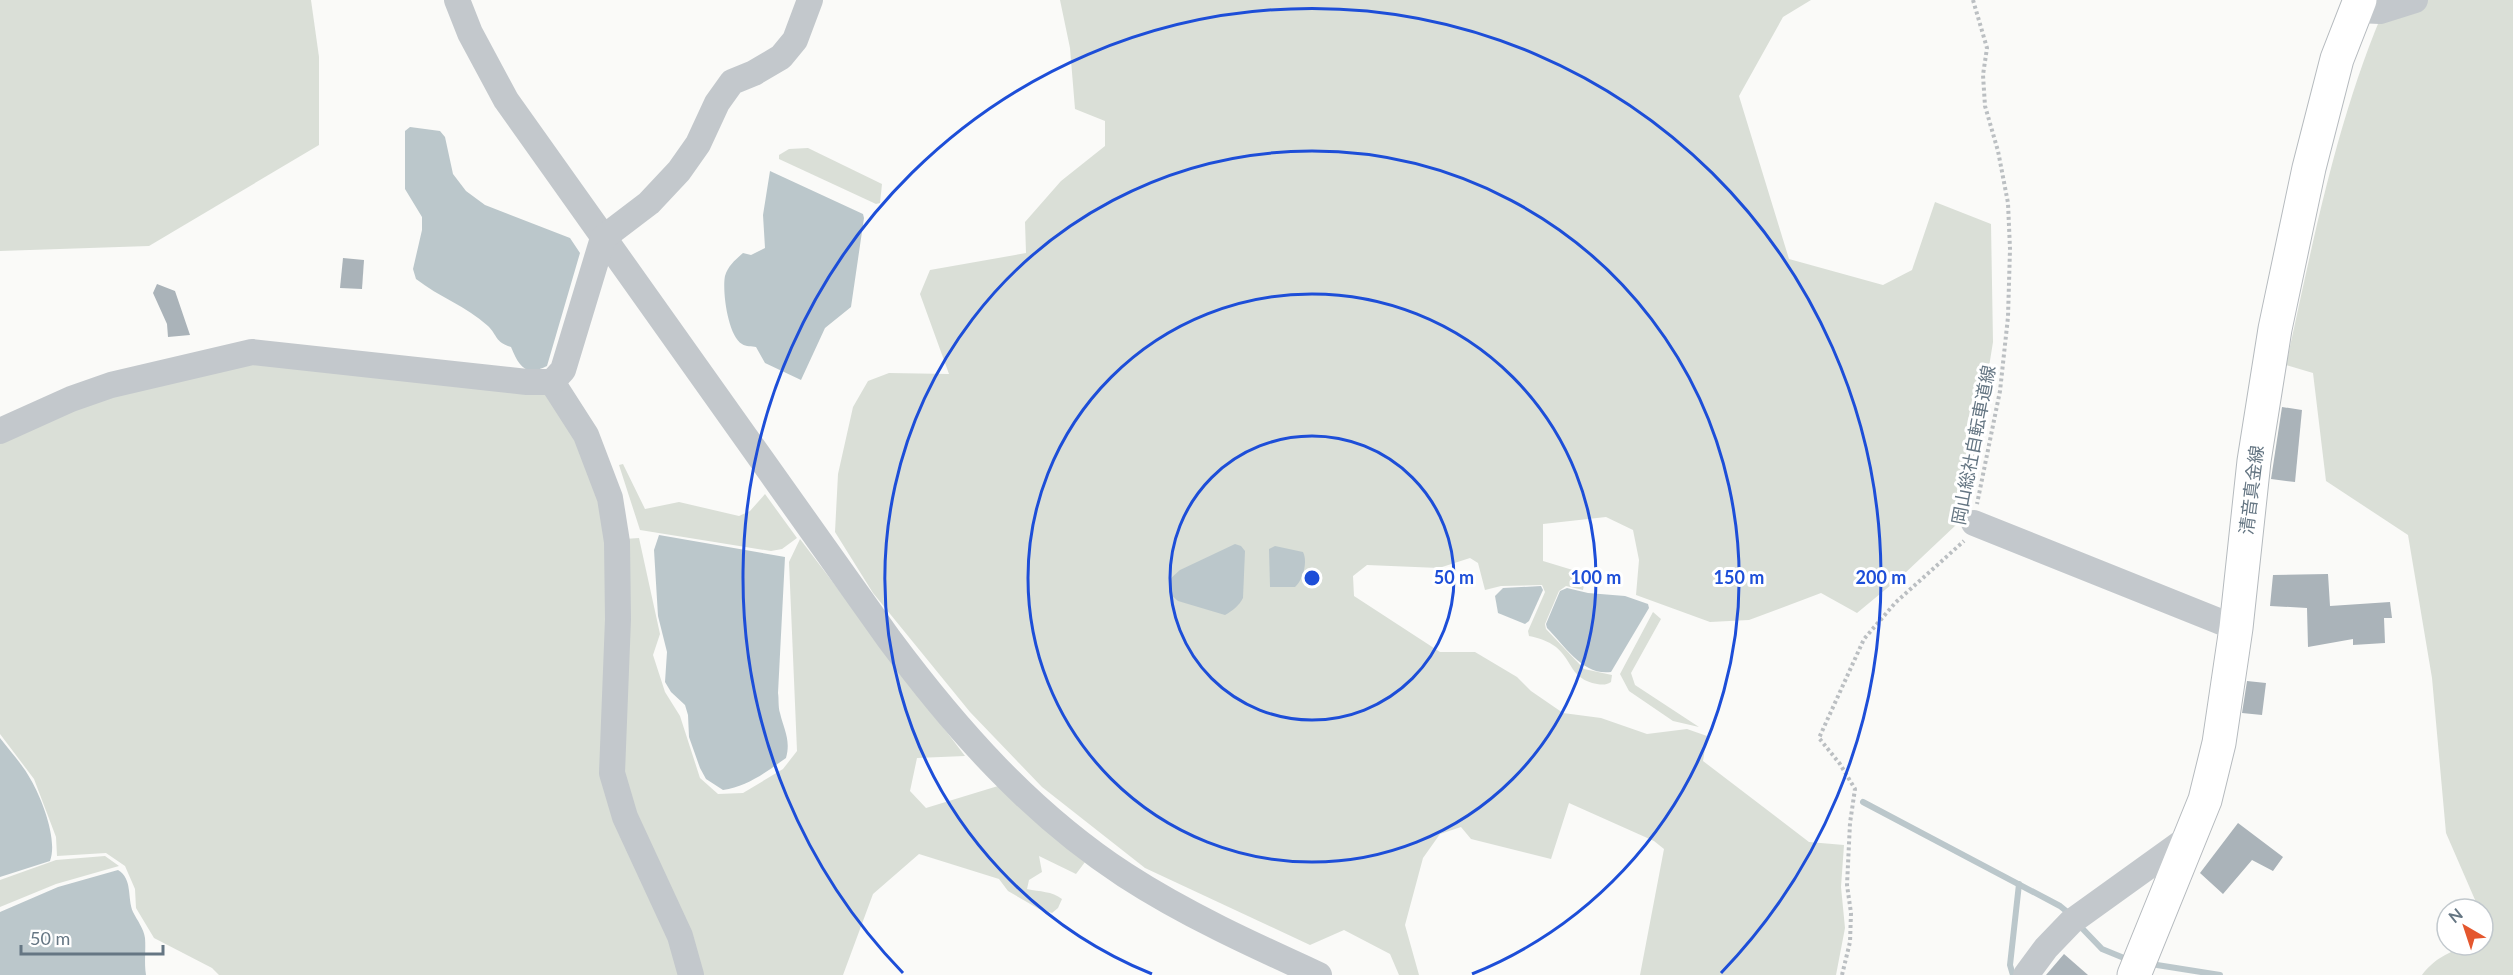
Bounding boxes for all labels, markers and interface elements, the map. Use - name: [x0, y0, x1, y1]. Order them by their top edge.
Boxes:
- street label: 岡山総社自転車道線: [1947, 363, 1999, 526]
- street label: 清音真金線: [2235, 444, 2267, 536]
- text: 50 m: [1434, 566, 1474, 588]
- text: 100 m: [1571, 566, 1621, 588]
- text: 150 m: [1714, 566, 1764, 588]
- text: 200 m: [1856, 566, 1906, 588]
- centre of rings: [1302, 568, 1322, 588]
- north arrow: [2435, 897, 2495, 957]
- text: N: [2444, 904, 2466, 926]
- scale bar: [21, 918, 164, 956]
- text: 50 m: [30, 927, 70, 949]

